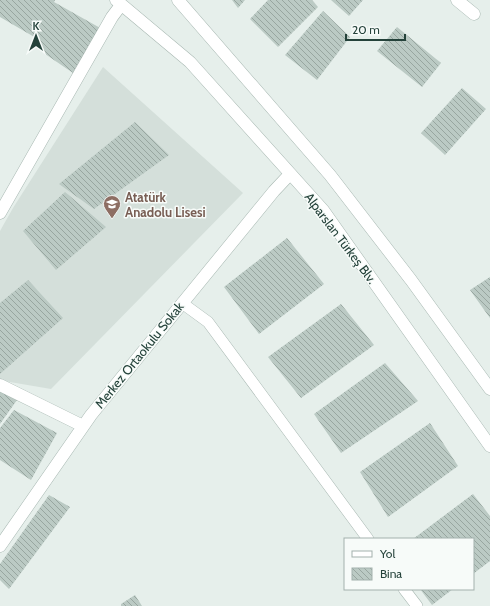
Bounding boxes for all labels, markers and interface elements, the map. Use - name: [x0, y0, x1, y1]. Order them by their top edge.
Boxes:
- north arrow: [16, 16, 56, 56]
- scale bar: [346, 16, 405, 42]
- text: K: [33, 19, 40, 33]
- text: 20 m: [352, 22, 380, 37]
- place label: Atatürk Anadolu Lisesi: [125, 189, 206, 220]
- street label: Alparslan Türkeş Blv.: [301, 189, 381, 287]
- school or university icon: Atatürk Anadolu Lisesi: [102, 194, 122, 219]
- street label: Merkez Ortaokulu Sokak: [91, 298, 187, 411]
- legend: [344, 538, 474, 590]
- text: Yol: [379, 546, 395, 561]
- text: Bina: [380, 566, 402, 581]

